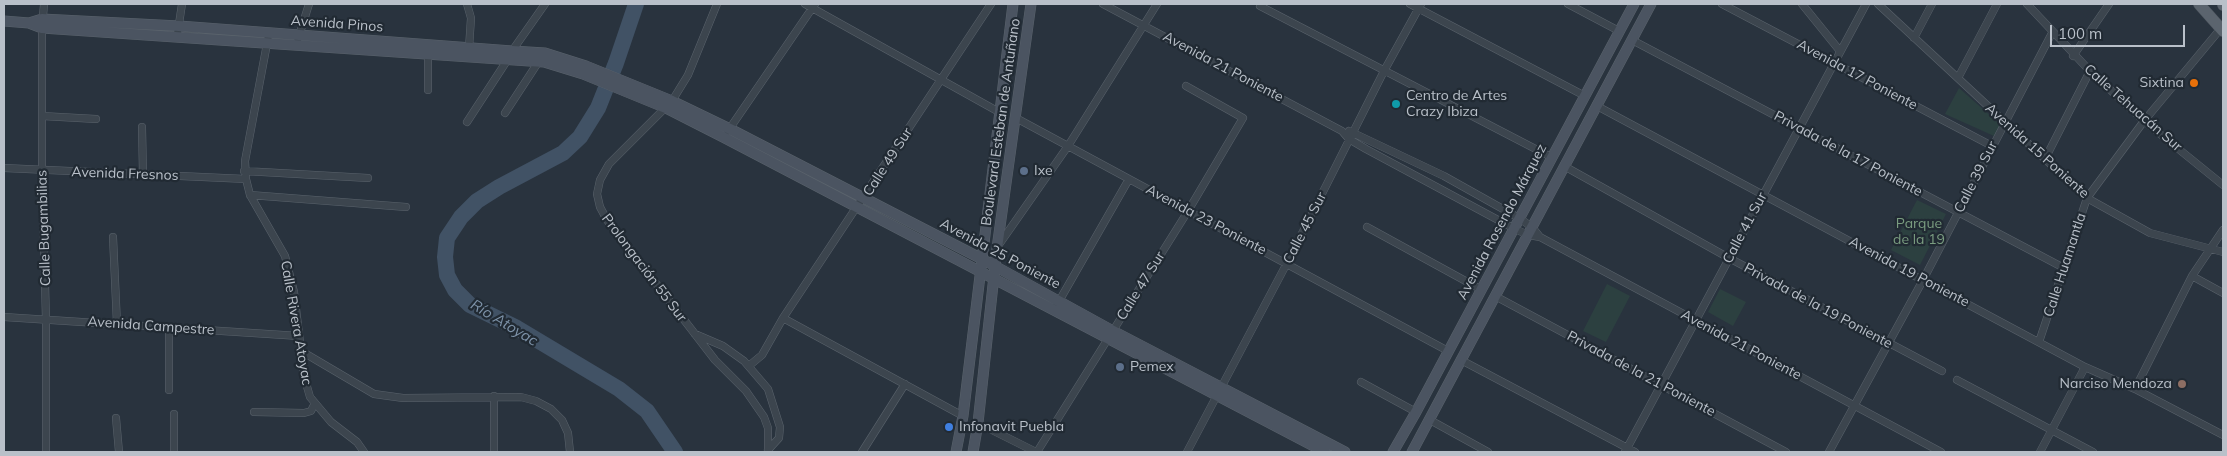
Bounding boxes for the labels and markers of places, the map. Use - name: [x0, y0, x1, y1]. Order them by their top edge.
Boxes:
- place label: Sixtina: [2140, 75, 2184, 91]
- marker: Sixtina: [2188, 77, 2200, 89]
- place label: Centro de Artes Crazy Ibiza: [1406, 88, 1507, 120]
- marker: Centro de Artes Crazy Ibiza: [1390, 98, 1402, 110]
- place label: Ixe: [1034, 163, 1053, 179]
- marker: Ixe: [1018, 165, 1030, 177]
- place label: Pemex: [1130, 359, 1174, 375]
- marker: Pemex: [1114, 361, 1126, 373]
- place label: Narciso Mendoza: [2060, 376, 2172, 392]
- marker: Narciso Mendoza: [2176, 378, 2188, 390]
- place label: Infonavit Puebla: [959, 419, 1064, 435]
- marker: Infonavit Puebla: [943, 421, 955, 433]

